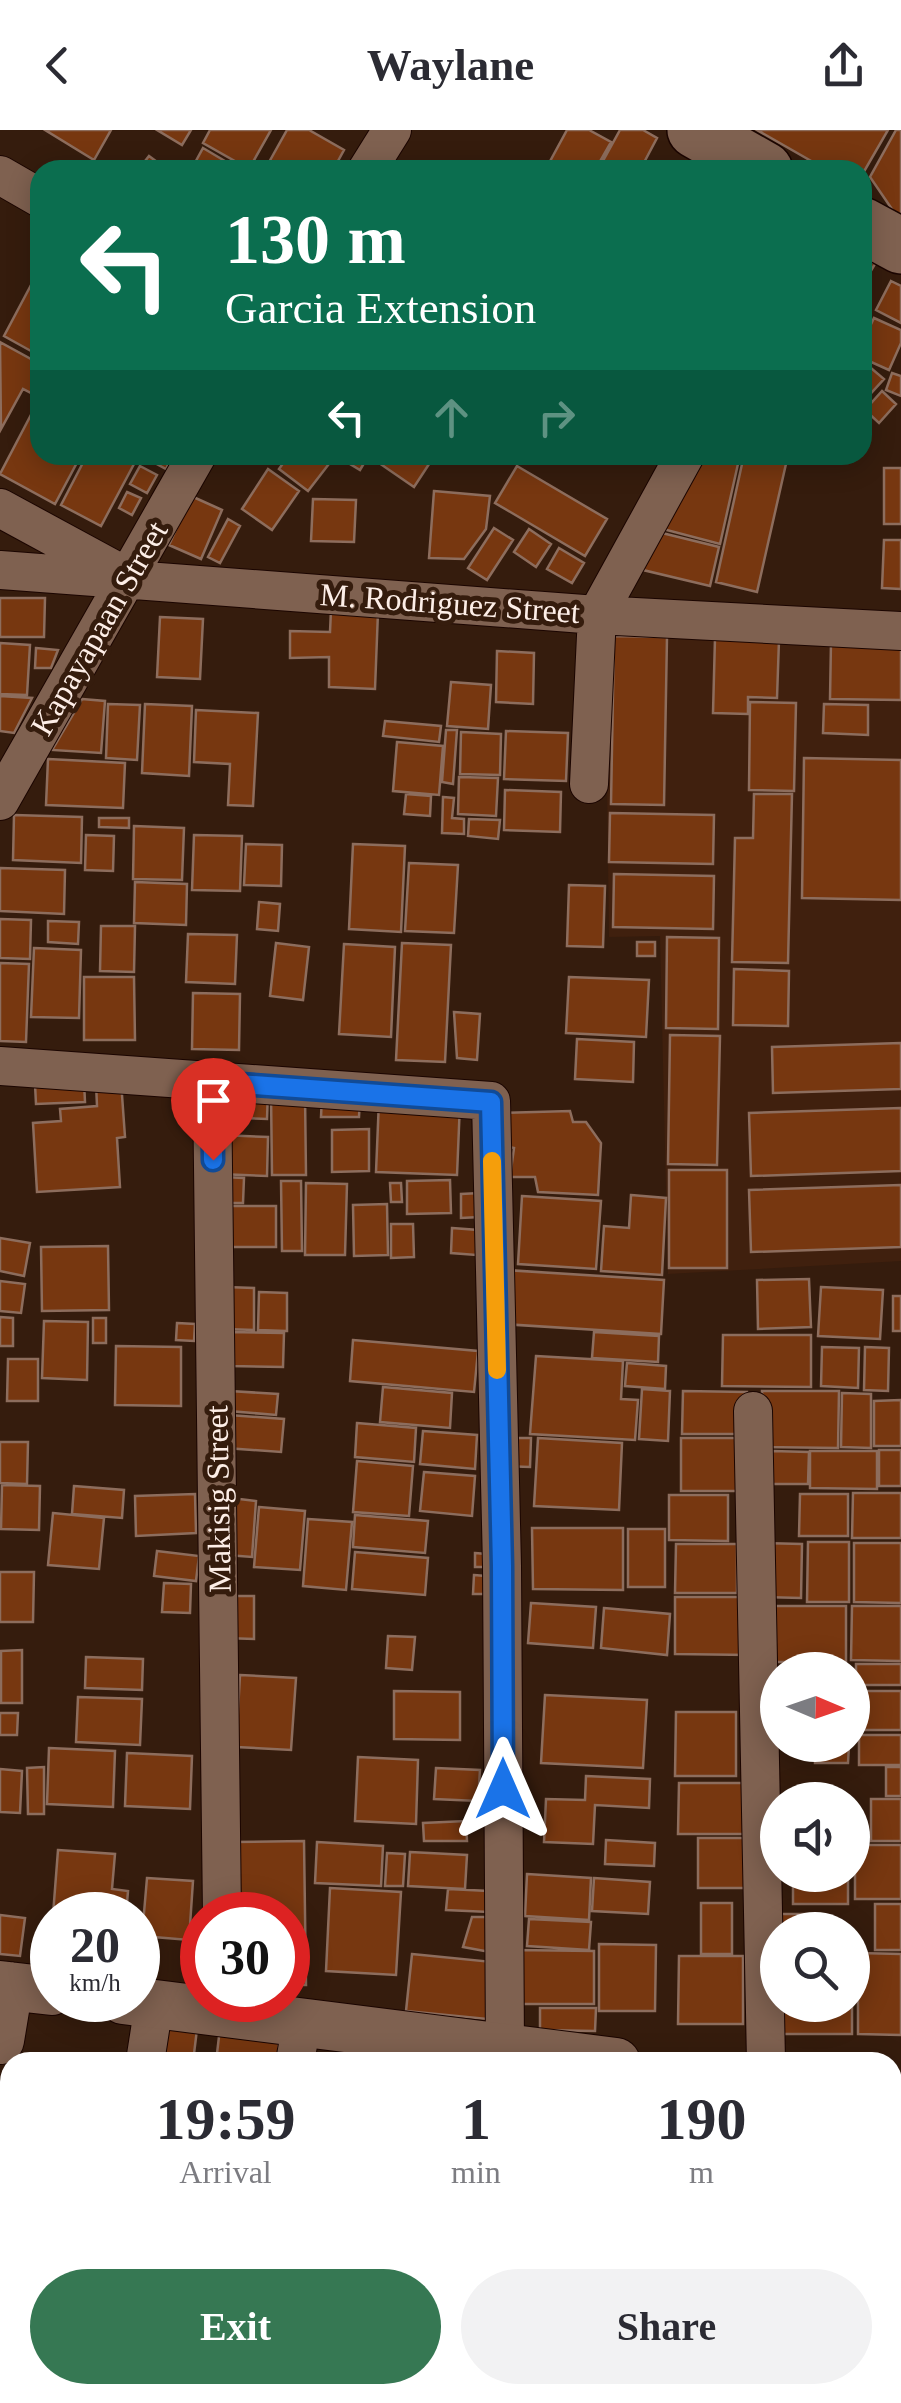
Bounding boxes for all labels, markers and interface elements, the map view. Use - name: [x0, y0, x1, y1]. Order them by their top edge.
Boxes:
- icon: back: [30, 38, 85, 93]
- icon: share: [816, 38, 871, 93]
- text: Waylane: [367, 40, 534, 90]
- icon: left: [60, 200, 190, 330]
- text: 130 m: [225, 201, 406, 278]
- text: Garcia Extension: [225, 283, 536, 333]
- icon: left: [319, 390, 374, 445]
- icon: ahead: [424, 390, 479, 445]
- icon: right: [529, 390, 584, 445]
- street label: Kapayapaan Street: [23, 515, 175, 741]
- street label: M. Rodriguez Street: [319, 576, 581, 630]
- pin: [171, 1058, 256, 1161]
- icon: arrive: [186, 1073, 241, 1128]
- street label: Makisig Street: [198, 1405, 238, 1593]
- north arrow: [760, 1652, 870, 1762]
- map controls: [760, 1652, 870, 2022]
- position arrow: [451, 1737, 555, 1841]
- button: sound: [760, 1782, 870, 1892]
- speed limit sign: 30: [180, 1892, 310, 2022]
- button: search: [760, 1912, 870, 2022]
- text: 20: [70, 1917, 120, 1973]
- text: km/h: [69, 1969, 121, 1996]
- text: 19:59: [156, 2086, 296, 2152]
- text: 1: [461, 2086, 491, 2152]
- text: 190: [656, 2086, 746, 2152]
- text: Arrival: [179, 2154, 272, 2190]
- text: min: [451, 2154, 501, 2190]
- text: m: [689, 2154, 714, 2190]
- button: Exit: [30, 2269, 441, 2384]
- button: Share: [461, 2269, 872, 2384]

